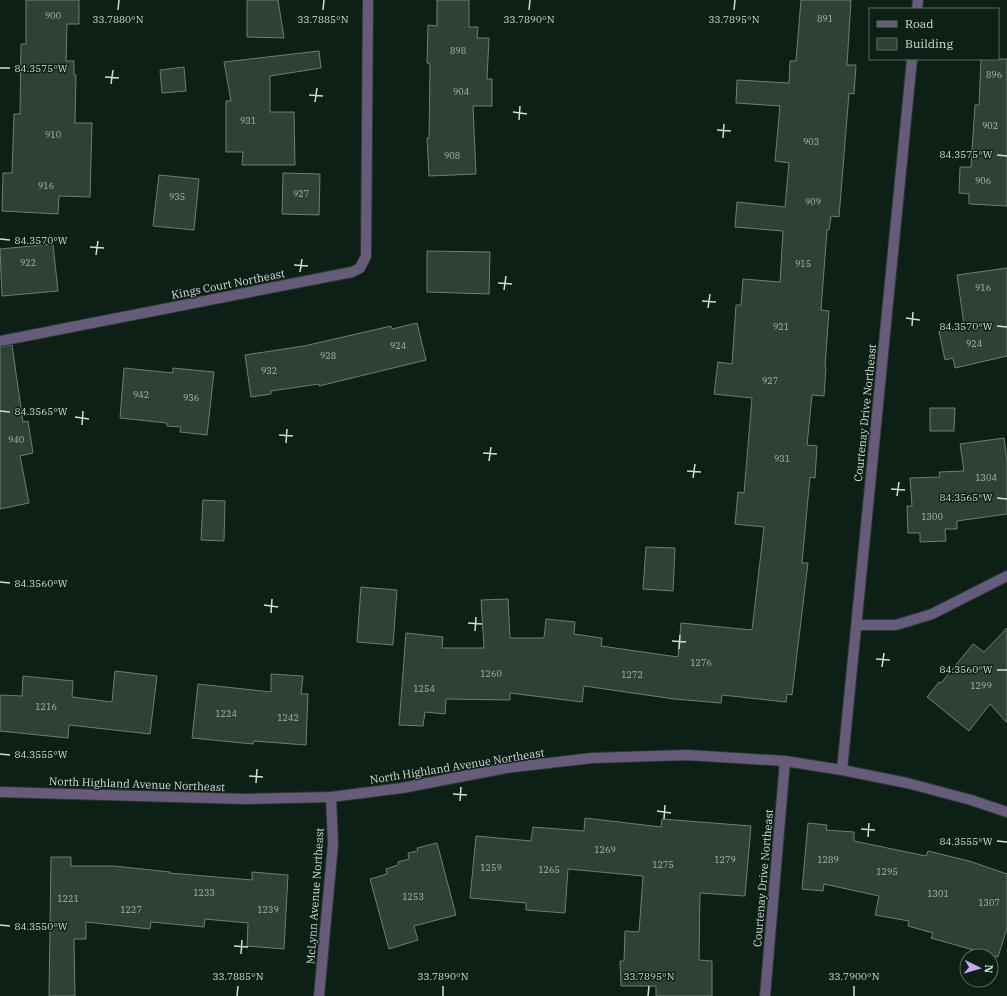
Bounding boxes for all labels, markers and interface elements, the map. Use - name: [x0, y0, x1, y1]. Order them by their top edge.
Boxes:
- legend: [869, 8, 999, 60]
- house number: 900: [45, 10, 61, 21]
- text: 33.7880°N: [92, 13, 144, 26]
- text: 33.7885°N: [297, 13, 349, 26]
- text: 33.7890°N: [503, 13, 555, 26]
- text: 33.7895°N: [708, 13, 760, 26]
- house number: 891: [817, 13, 833, 24]
- text: Road: [905, 16, 934, 31]
- text: Building: [905, 36, 953, 51]
- house number: 898: [450, 45, 466, 56]
- text: 84.3575°W: [14, 62, 68, 75]
- house number: 896: [986, 69, 1002, 80]
- house number: 904: [453, 86, 469, 97]
- house number: 931: [240, 115, 256, 126]
- house number: 902: [982, 120, 998, 131]
- house number: 910: [45, 129, 61, 140]
- house number: 903: [803, 136, 819, 147]
- text: 84.3575°W: [939, 148, 993, 161]
- house number: 908: [444, 150, 460, 161]
- house number: 906: [975, 175, 991, 186]
- house number: 916: [38, 180, 54, 191]
- house number: 927: [293, 188, 309, 199]
- house number: 935: [169, 191, 185, 202]
- house number: 909: [805, 196, 821, 207]
- text: 84.3570°W: [14, 234, 68, 247]
- house number: 922: [20, 257, 36, 268]
- house number: 915: [795, 258, 811, 269]
- street label: Kings Court Northeast: [170, 266, 286, 302]
- house number: 916: [975, 282, 991, 293]
- text: 84.3570°W: [939, 320, 993, 333]
- house number: 921: [773, 321, 789, 332]
- house number: 924: [966, 338, 982, 349]
- house number: 924: [390, 340, 406, 351]
- street label: Courtenay Drive Northeast: [851, 343, 879, 482]
- house number: 928: [320, 350, 336, 361]
- house number: 932: [261, 365, 277, 376]
- house number: 927: [762, 375, 778, 386]
- house number: 942: [133, 389, 149, 400]
- house number: 936: [183, 392, 199, 403]
- text: 84.3565°W: [14, 405, 68, 418]
- house number: 940: [8, 434, 24, 445]
- house number: 931: [774, 453, 790, 464]
- house number: 1304: [975, 472, 997, 483]
- text: 84.3565°W: [939, 491, 993, 504]
- house number: 1300: [921, 511, 943, 522]
- text: 84.3560°W: [14, 577, 68, 590]
- house number: 1276: [690, 657, 712, 668]
- text: 84.3560°W: [939, 663, 993, 676]
- house number: 1260: [480, 668, 502, 679]
- house number: 1272: [621, 669, 643, 680]
- house number: 1299: [970, 680, 992, 691]
- house number: 1254: [413, 683, 435, 694]
- house number: 1216: [35, 701, 57, 712]
- house number: 1224: [215, 708, 237, 719]
- house number: 1242: [277, 712, 299, 723]
- street label: North Highland Avenue Northeast: [369, 745, 545, 787]
- text: 84.3555°W: [14, 748, 68, 761]
- street label: North Highland Avenue Northeast: [49, 774, 225, 794]
- street label: Courtenay Drive Northeast: [750, 808, 776, 947]
- street label: McLynn Avenue Northeast: [303, 827, 327, 965]
- text: 84.3555°W: [939, 835, 993, 848]
- house number: 1269: [594, 844, 616, 855]
- house number: 1279: [714, 854, 736, 865]
- house number: 1289: [817, 854, 839, 865]
- house number: 1275: [652, 859, 674, 870]
- house number: 1259: [480, 862, 502, 873]
- house number: 1265: [538, 864, 560, 875]
- house number: 1295: [876, 866, 898, 877]
- house number: 1233: [193, 887, 215, 898]
- house number: 1301: [927, 888, 949, 899]
- house number: 1253: [402, 891, 424, 902]
- house number: 1221: [57, 893, 79, 904]
- house number: 1307: [978, 897, 1000, 908]
- house number: 1227: [120, 904, 142, 915]
- house number: 1239: [257, 904, 279, 915]
- text: 84.3550°W: [14, 920, 68, 933]
- north arrow: [959, 948, 999, 988]
- text: N: [982, 964, 996, 974]
- text: 33.7885°N: [212, 970, 264, 983]
- text: 33.7890°N: [417, 970, 469, 983]
- text: 33.7895°N: [623, 970, 675, 983]
- text: 33.7900°N: [828, 970, 880, 983]

